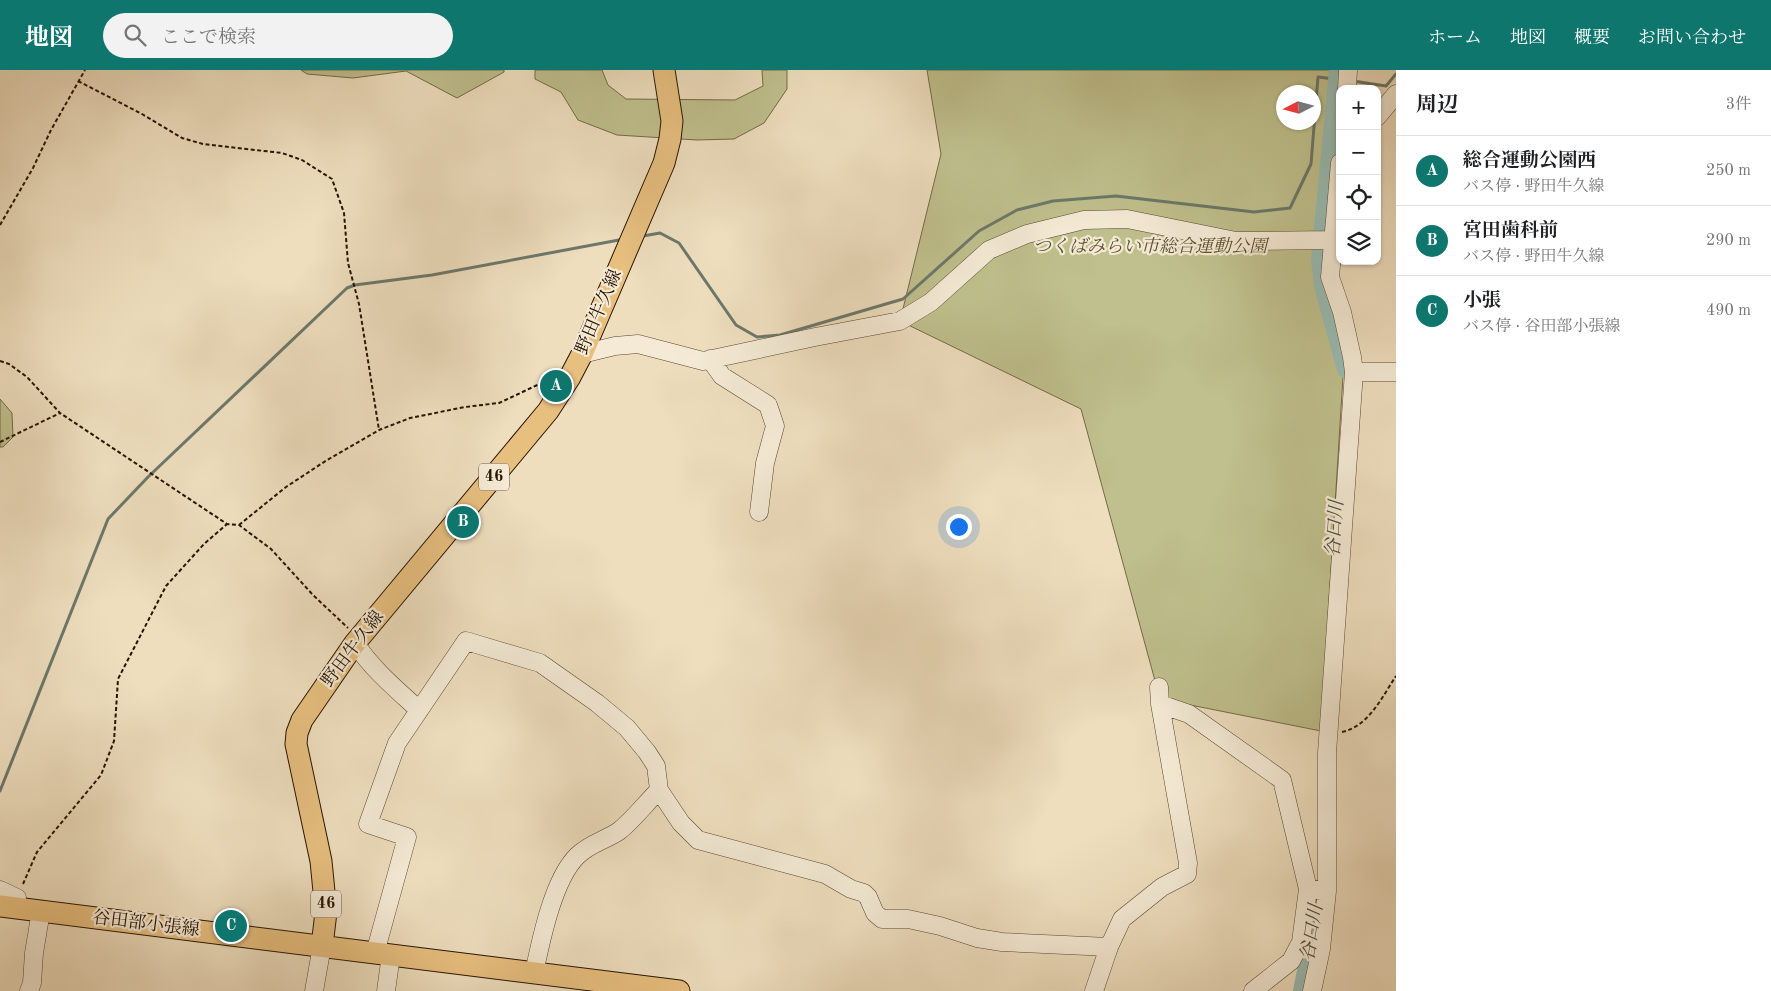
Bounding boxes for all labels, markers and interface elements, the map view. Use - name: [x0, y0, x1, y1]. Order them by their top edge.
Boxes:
- search box: [103, 13, 453, 58]
- icon: search: [121, 21, 149, 49]
- text: 地図: [25, 27, 73, 51]
- text: ここで検索: [161, 29, 256, 48]
- text: ホーム: [1428, 29, 1482, 47]
- text: 地図: [1510, 29, 1546, 47]
- text: 概要: [1574, 29, 1610, 47]
- text: お問い合わせ: [1638, 29, 1746, 47]
- north arrow: [1276, 85, 1321, 130]
- map controls: [1336, 85, 1381, 265]
- button: +: [1336, 85, 1381, 130]
- text: 周辺: [1416, 95, 1458, 116]
- text: 3件: [1726, 97, 1751, 113]
- button: −: [1336, 130, 1381, 175]
- text: 総合運動公園西: [1463, 152, 1596, 171]
- text: A: [1426, 163, 1438, 179]
- text: 250 m: [1706, 163, 1751, 179]
- button: locate: [1336, 175, 1381, 220]
- text: バス停 · 野田牛久線: [1463, 179, 1604, 195]
- button: layers: [1336, 220, 1381, 265]
- text: 宮田歯科前: [1463, 222, 1558, 241]
- text: B: [1426, 233, 1438, 249]
- text: 290 m: [1706, 233, 1751, 249]
- park label: つくばみらい市総合運動公園: [1033, 236, 1270, 256]
- text: バス停 · 野田牛久線: [1463, 249, 1604, 265]
- street label: 野田牛久線: [571, 266, 625, 357]
- text: 小張: [1463, 292, 1501, 311]
- text: C: [1427, 303, 1437, 319]
- text: 490 m: [1706, 303, 1751, 319]
- text: バス停 · 谷田部小張線: [1463, 319, 1620, 335]
- pin: A: [540, 367, 572, 405]
- road number: 46: [479, 464, 509, 491]
- water label: 谷口川: [1323, 498, 1348, 558]
- pin: B: [447, 503, 479, 541]
- your location: [946, 514, 972, 540]
- street label: 野田牛久線: [317, 606, 387, 690]
- road number: 46: [311, 891, 341, 918]
- water label: 谷口川: [1297, 901, 1327, 963]
- street label: 谷田部小張線: [91, 907, 201, 940]
- pin: C: [215, 907, 247, 945]

